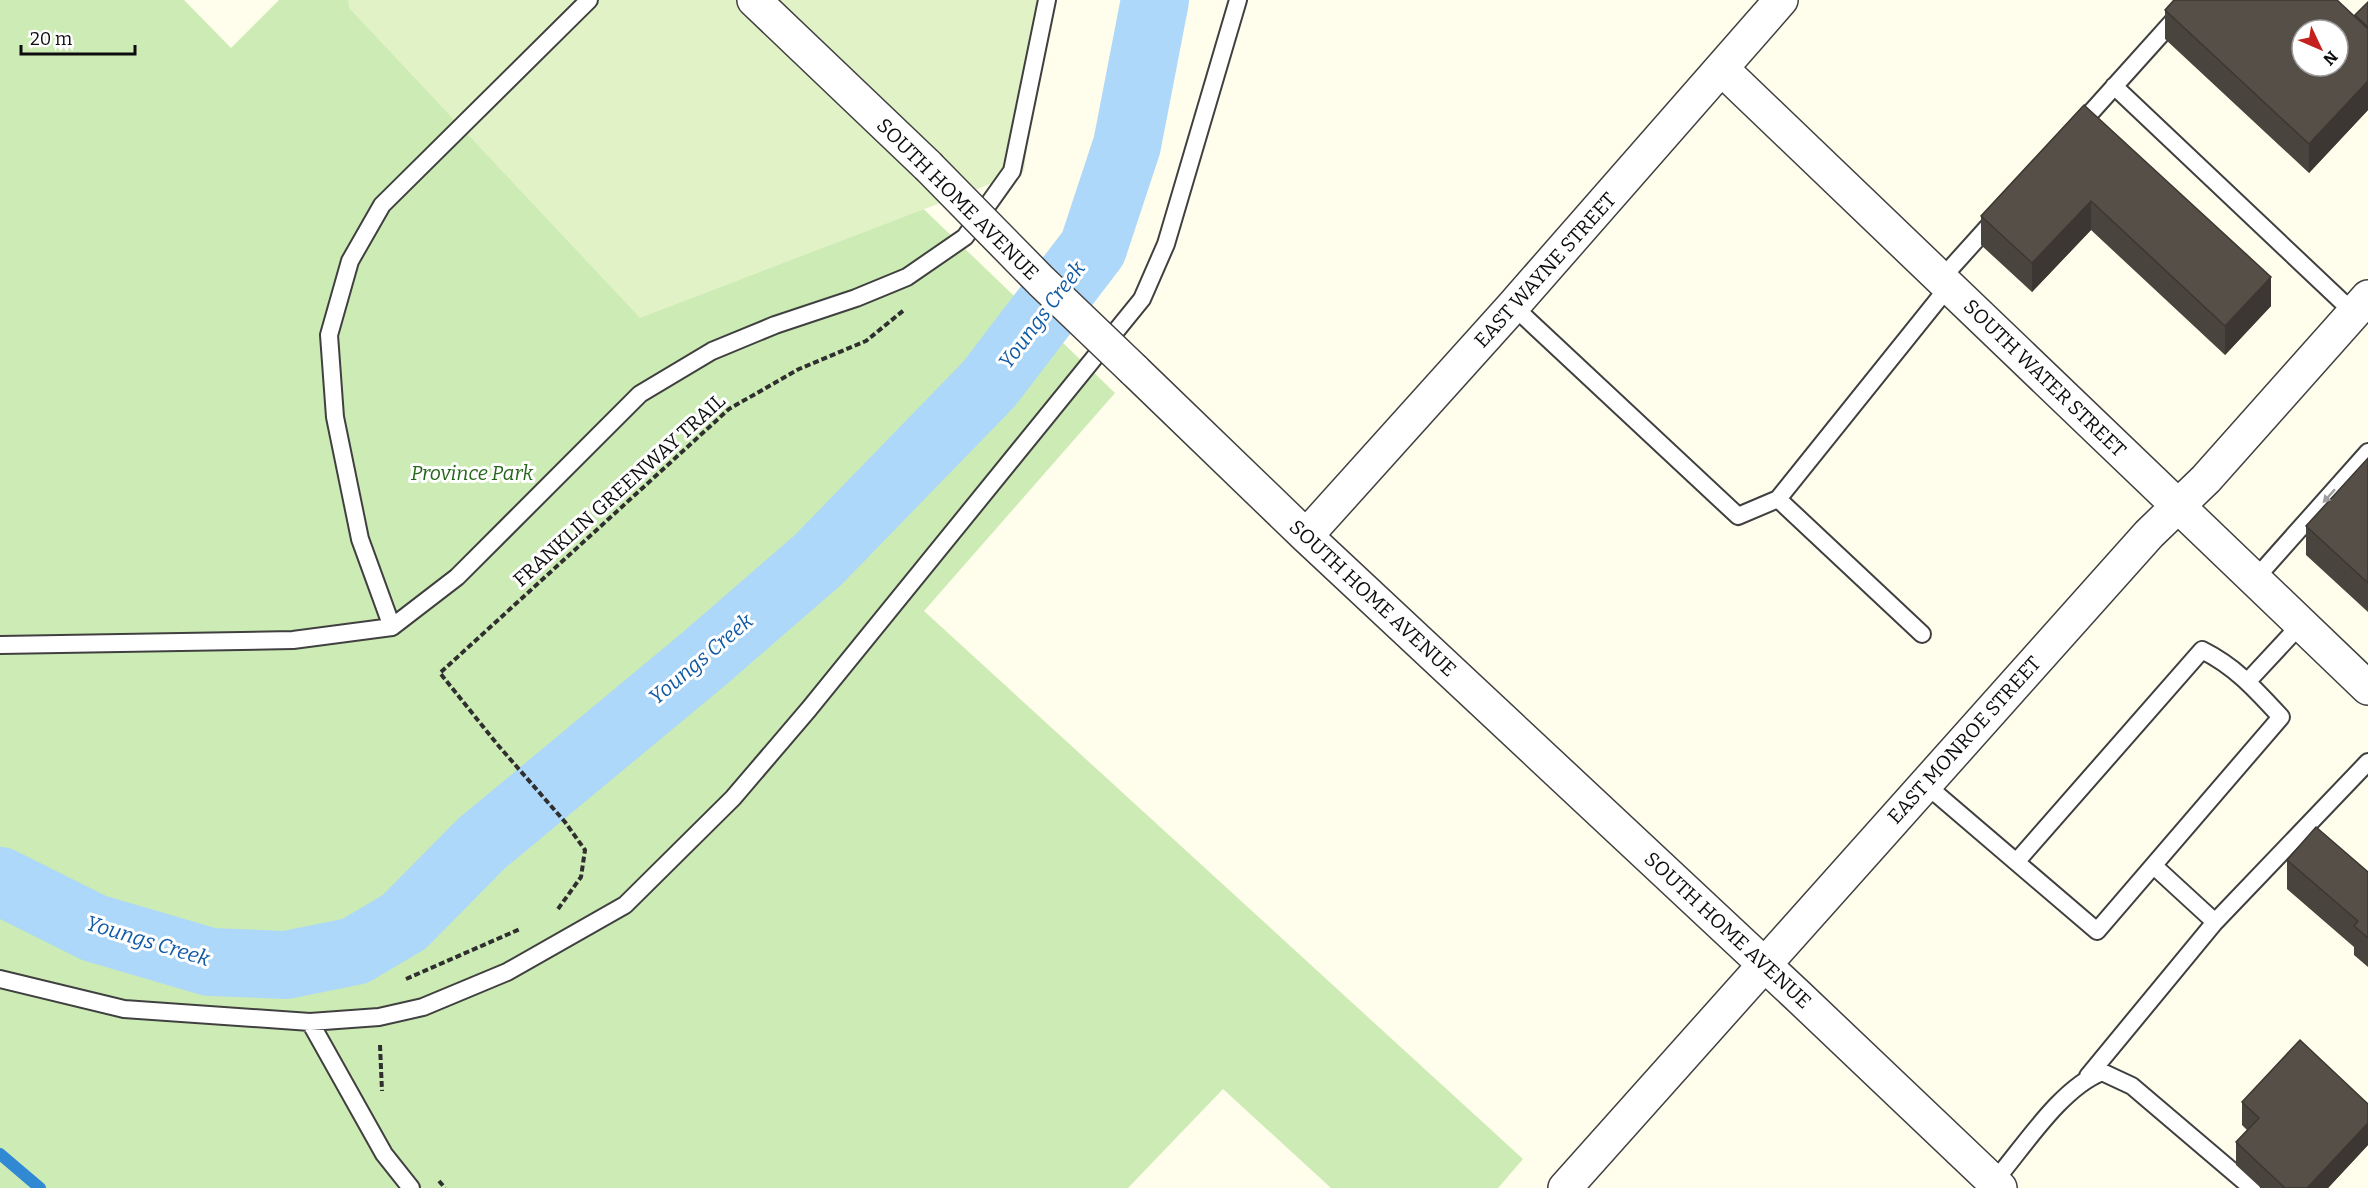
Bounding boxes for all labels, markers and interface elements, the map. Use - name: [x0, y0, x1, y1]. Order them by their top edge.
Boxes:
- scale bar: [21, 18, 135, 56]
- north arrow: [2290, 18, 2350, 78]
- text: 20 m: [30, 28, 72, 50]
- text: N: [2319, 47, 2342, 69]
- street label: SOUTH HOME AVENUE: [872, 113, 1044, 285]
- street label: EAST WAYNE STREET: [1469, 187, 1621, 352]
- water label: Youngs Creek: [993, 256, 1091, 374]
- street label: SOUTH WATER STREET: [1959, 294, 2131, 462]
- street label: FRANKLIN GREENWAY TRAIL: [508, 389, 730, 591]
- park label: Province Park: [411, 461, 533, 485]
- one-way arrow: [2322, 488, 2336, 503]
- street label: SOUTH HOME AVENUE: [1285, 515, 1461, 681]
- water label: Youngs Creek: [644, 608, 759, 710]
- street label: EAST MONROE STREET: [1882, 651, 2046, 829]
- street label: SOUTH HOME AVENUE: [1640, 847, 1816, 1013]
- water label: Youngs Creek: [83, 910, 214, 972]

